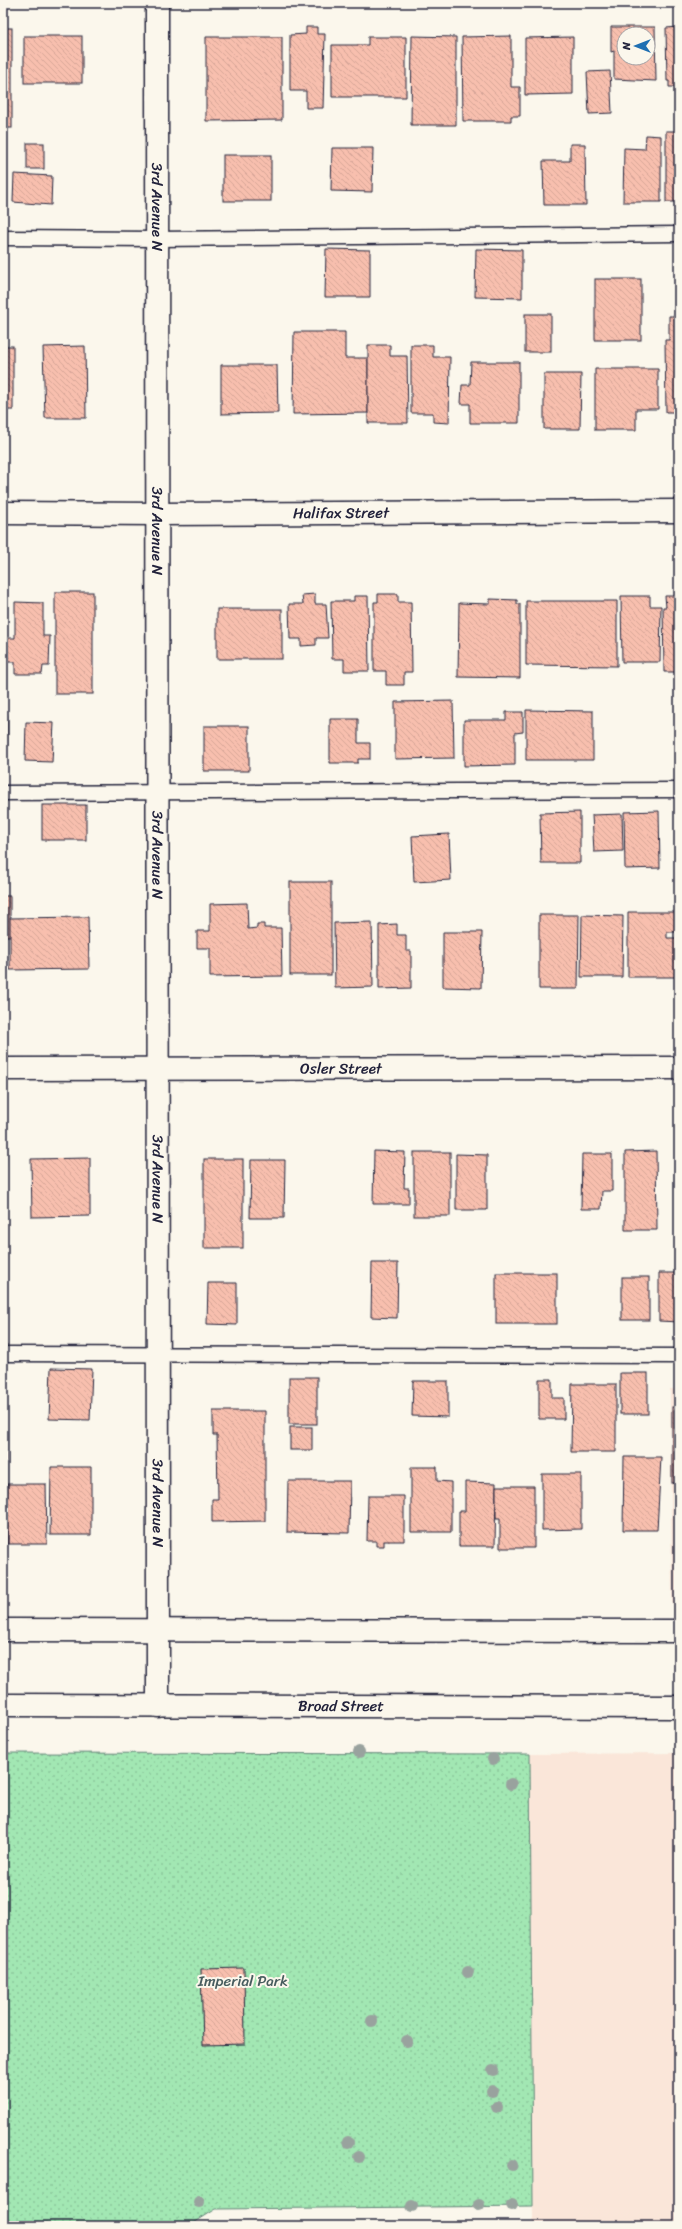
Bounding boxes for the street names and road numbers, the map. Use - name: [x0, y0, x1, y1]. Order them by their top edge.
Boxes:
- street label: 3rd Avenue N: [144, 163, 170, 252]
- street label: 3rd Avenue N: [144, 487, 170, 576]
- street label: Halifax Street: [293, 500, 390, 526]
- street label: 3rd Avenue N: [144, 811, 171, 900]
- street label: Osler Street: [300, 1055, 383, 1082]
- street label: 3rd Avenue N: [145, 1135, 171, 1224]
- street label: 3rd Avenue N: [145, 1459, 171, 1548]
- street label: Broad Street: [298, 1693, 384, 1719]

